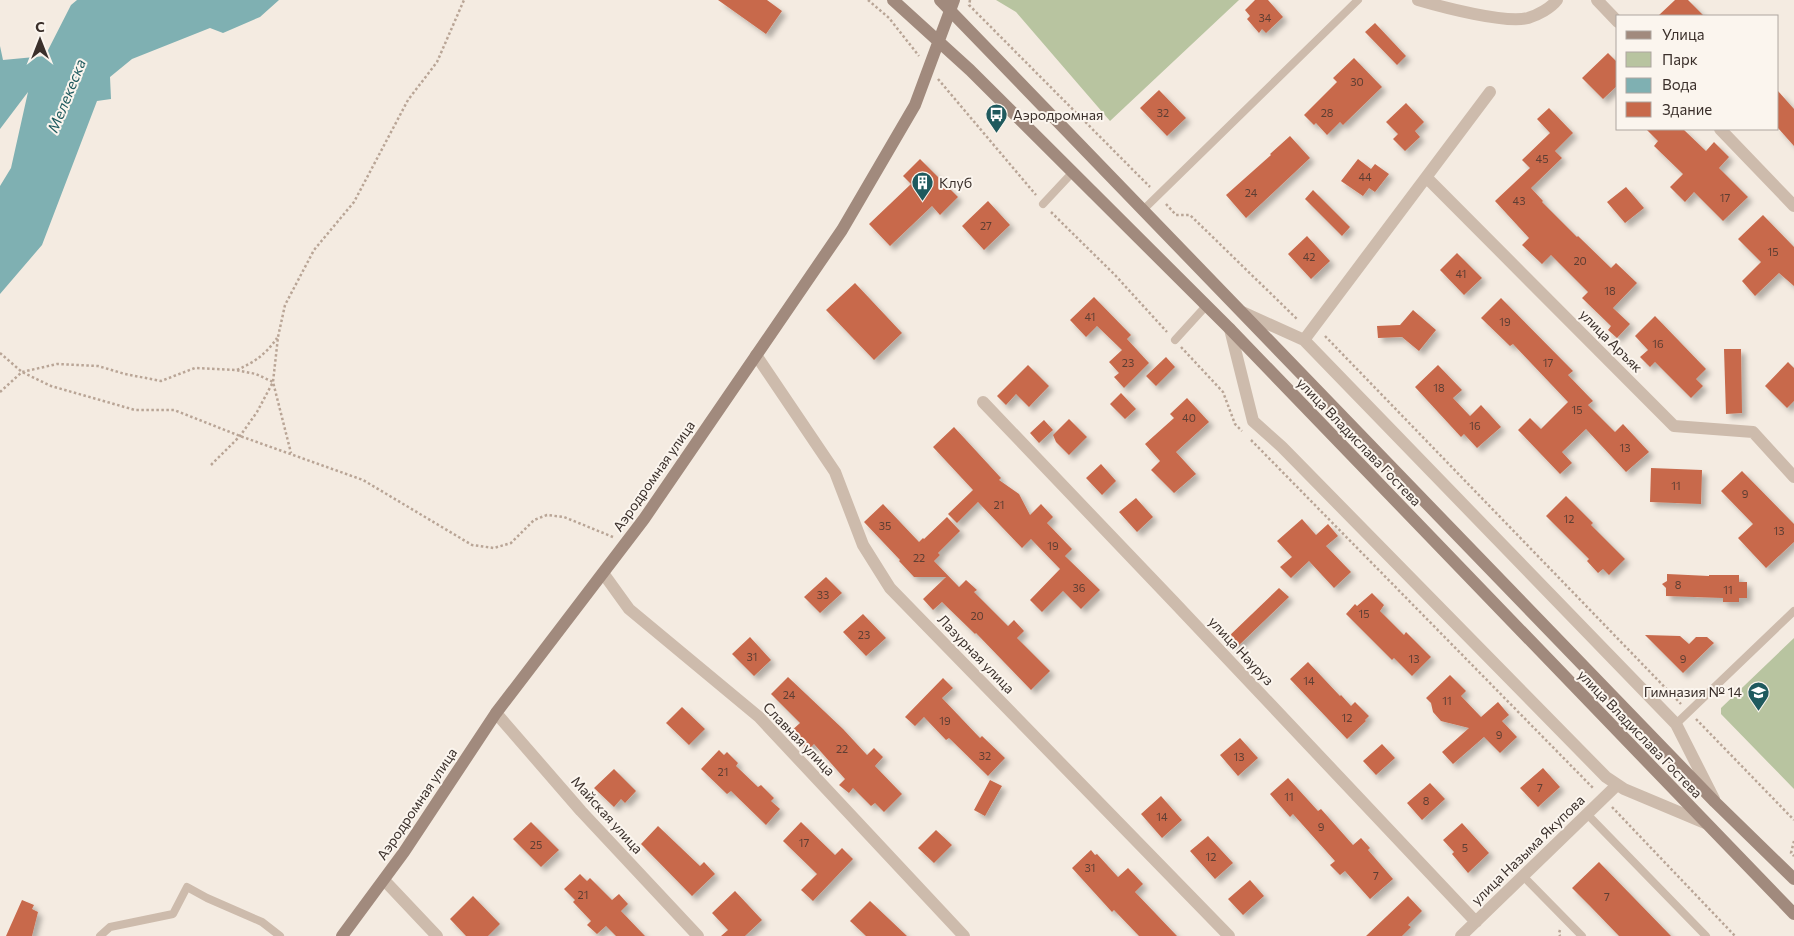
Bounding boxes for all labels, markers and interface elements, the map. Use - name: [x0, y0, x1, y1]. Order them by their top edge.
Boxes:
- house number: 34: [1259, 11, 1272, 24]
- north arrow: [15, 15, 65, 65]
- legend: [1616, 15, 1779, 130]
- text: С: [35, 18, 45, 35]
- text: Улица: [1662, 25, 1704, 43]
- text: Парк: [1662, 50, 1698, 68]
- water label: Мелекеска: [43, 56, 89, 135]
- house number: 30: [1350, 75, 1364, 88]
- text: Вода: [1662, 75, 1697, 93]
- text: Здание: [1662, 100, 1712, 118]
- bus stop icon: Аэродромная: [985, 103, 1009, 134]
- place label: Аэродромная: [1013, 106, 1103, 123]
- house number: 32: [1157, 106, 1169, 119]
- house number: 28: [1321, 106, 1334, 119]
- house number: 45: [1536, 152, 1548, 165]
- house number: 44: [1358, 170, 1372, 183]
- building icon: Клуб: [911, 171, 935, 202]
- place label: Клуб: [939, 174, 972, 191]
- house number: 24: [1245, 186, 1258, 199]
- house number: 17: [1720, 191, 1730, 204]
- house number: 43: [1513, 194, 1525, 207]
- house number: 27: [980, 219, 992, 232]
- house number: 15: [1767, 245, 1779, 258]
- house number: 42: [1303, 250, 1315, 263]
- house number: 20: [1573, 254, 1587, 267]
- house number: 41: [1456, 267, 1466, 280]
- house number: 18: [1604, 284, 1616, 297]
- street label: улица Аръяк: [1576, 306, 1647, 376]
- house number: 41: [1085, 310, 1095, 323]
- house number: 19: [1499, 315, 1511, 328]
- house number: 16: [1652, 337, 1664, 350]
- house number: 23: [1122, 356, 1134, 369]
- house number: 17: [1543, 356, 1553, 369]
- street label: улица Владислава Гостева: [1294, 374, 1425, 509]
- house number: 18: [1433, 381, 1445, 394]
- house number: 15: [1571, 403, 1583, 416]
- house number: 40: [1182, 411, 1196, 424]
- street label: Аэродромная улица: [609, 417, 698, 534]
- house number: 16: [1469, 419, 1481, 432]
- house number: 13: [1620, 441, 1630, 454]
- house number: 11: [1671, 479, 1681, 492]
- house number: 9: [1742, 487, 1749, 500]
- house number: 21: [994, 498, 1004, 511]
- house number: 12: [1564, 512, 1574, 525]
- house number: 35: [879, 519, 891, 532]
- house number: 13: [1774, 524, 1784, 537]
- house number: 19: [1047, 539, 1059, 552]
- house number: 22: [913, 551, 925, 564]
- house number: 8: [1675, 578, 1682, 591]
- house number: 36: [1073, 581, 1086, 594]
- house number: 11: [1723, 583, 1733, 596]
- house number: 33: [817, 588, 829, 601]
- house number: 15: [1358, 607, 1370, 620]
- house number: 20: [970, 609, 984, 622]
- street label: Лазурная улица: [934, 611, 1018, 697]
- street label: улица Науруз: [1205, 613, 1278, 689]
- house number: 23: [858, 628, 870, 641]
- house number: 31: [747, 650, 757, 663]
- house number: 13: [1409, 652, 1419, 665]
- house number: 9: [1680, 652, 1687, 665]
- street label: улица Владислава Гостева: [1575, 666, 1706, 801]
- house number: 14: [1303, 674, 1315, 687]
- school or university icon: Гимназия № 14: [1746, 680, 1770, 711]
- place label: Гимназия № 14: [1644, 683, 1743, 700]
- house number: 24: [783, 688, 796, 701]
- house number: 11: [1442, 694, 1452, 707]
- street label: Славная улица: [760, 698, 839, 779]
- house number: 12: [1342, 711, 1352, 724]
- house number: 19: [939, 714, 951, 727]
- house number: 9: [1496, 728, 1503, 741]
- house number: 22: [836, 742, 848, 755]
- street label: Аэродромная улица: [373, 745, 460, 863]
- house number: 32: [979, 749, 991, 762]
- house number: 13: [1234, 750, 1244, 763]
- house number: 21: [718, 765, 728, 778]
- street label: Майская улица: [568, 772, 647, 857]
- house number: 7: [1537, 781, 1543, 794]
- house number: 11: [1284, 790, 1294, 803]
- street label: улица Назыма Якупова: [1468, 791, 1588, 908]
- house number: 8: [1423, 794, 1430, 807]
- house number: 14: [1156, 810, 1168, 823]
- house number: 9: [1318, 820, 1325, 833]
- house number: 17: [799, 836, 809, 849]
- house number: 25: [530, 838, 542, 851]
- house number: 5: [1462, 841, 1468, 854]
- house number: 12: [1206, 850, 1216, 863]
- house number: 31: [1085, 861, 1095, 874]
- house number: 7: [1373, 869, 1379, 882]
- house number: 21: [578, 888, 588, 901]
- house number: 7: [1604, 890, 1610, 903]

